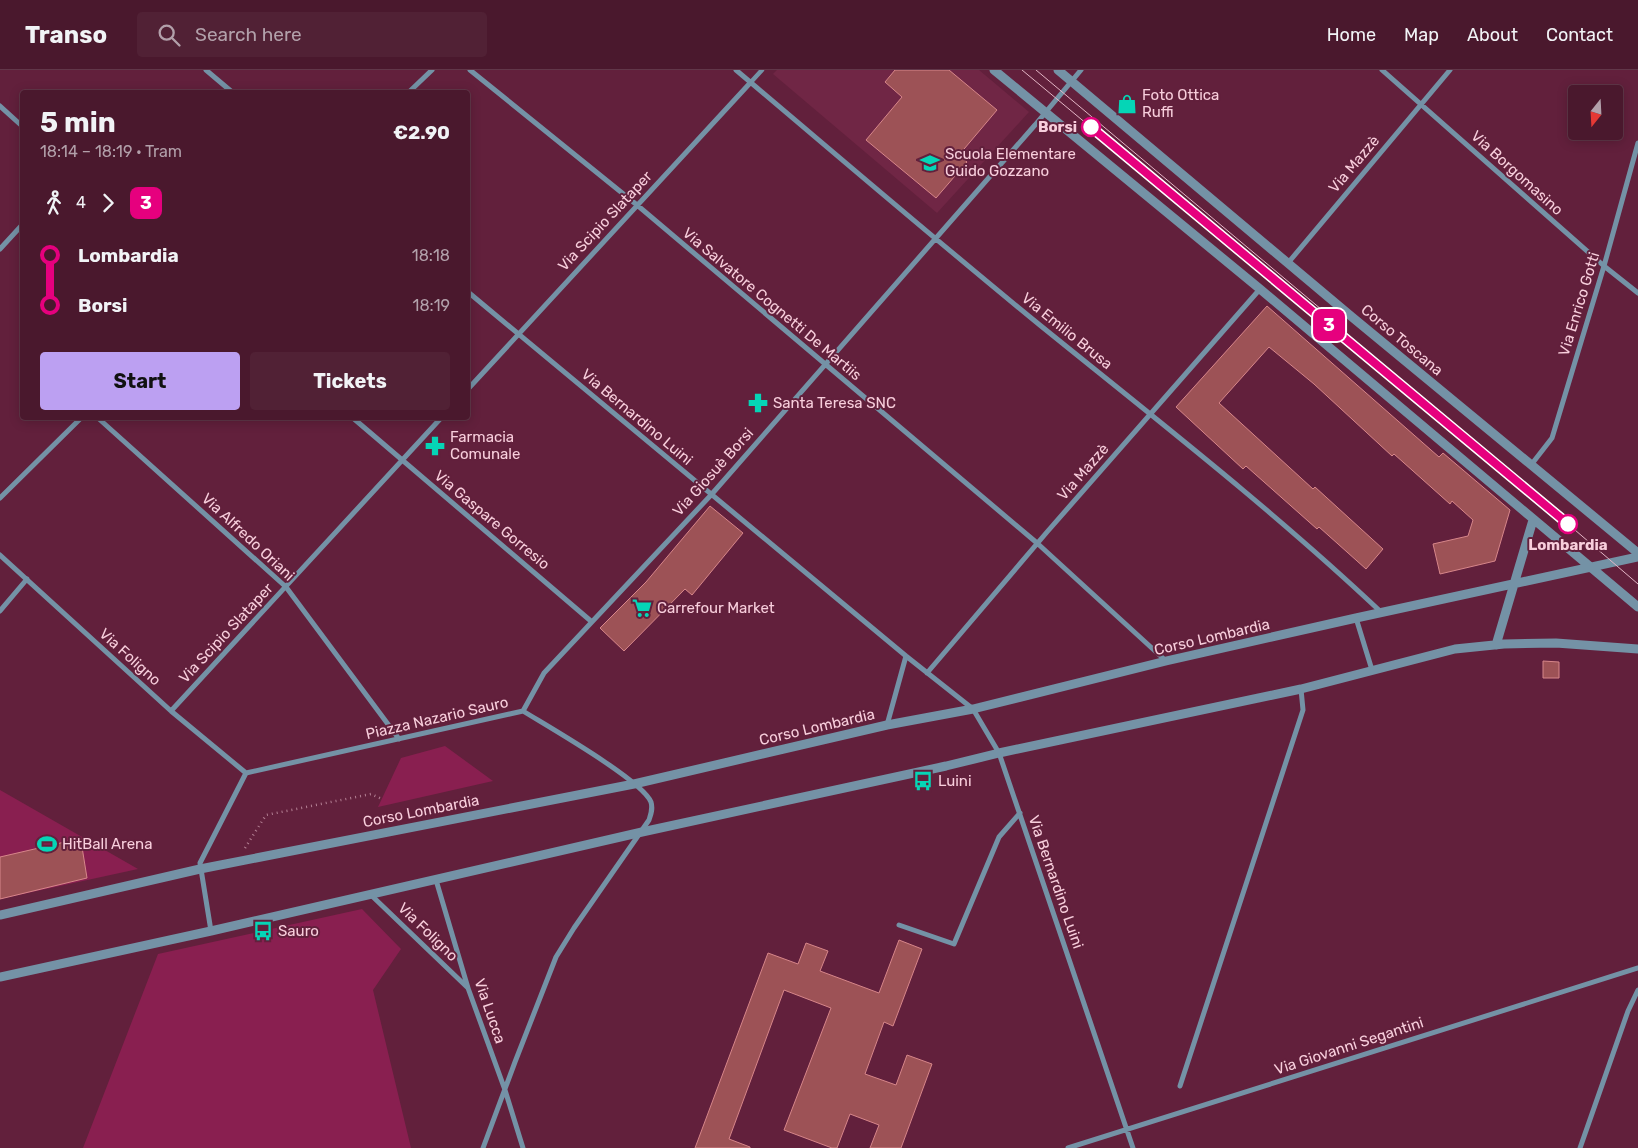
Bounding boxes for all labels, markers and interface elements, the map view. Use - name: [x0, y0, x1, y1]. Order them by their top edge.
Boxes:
- search box: [137, 12, 487, 57]
- text: Transo: [25, 21, 107, 49]
- icon: search: [155, 21, 183, 49]
- text: Search here: [195, 23, 302, 46]
- text: Home: [1327, 24, 1376, 46]
- text: Map: [1404, 24, 1439, 46]
- text: About: [1467, 24, 1518, 46]
- text: Contact: [1546, 24, 1613, 46]
- north arrow: [1568, 85, 1622, 140]
- map controls: [1568, 85, 1623, 140]
- place label: Foto Ottica Ruffi: [1142, 86, 1219, 121]
- shop icon: Foto Ottica Ruffi: [1116, 93, 1138, 115]
- text: 5 min: [40, 106, 116, 139]
- marker: Borsi: [1081, 117, 1101, 137]
- place label: Borsi: [1038, 118, 1077, 136]
- text: €2.90: [393, 121, 450, 144]
- street label: Via Borgomasino: [1467, 127, 1567, 219]
- street label: Via Mazzè: [1325, 132, 1383, 196]
- text: 18:14 – 18:19 · Tram: [40, 142, 182, 161]
- place label: Scuola Elementare Guido Gozzano: [945, 145, 1076, 180]
- school or university icon: Scuola Elementare Guido Gozzano: [919, 152, 941, 174]
- street label: Via Scipio Slataper: [554, 167, 656, 275]
- icon: walk: [40, 189, 68, 217]
- icon: forward: [94, 189, 122, 217]
- text: 3: [140, 192, 152, 214]
- text: 4: [76, 193, 86, 212]
- street label: Via Salvatore Cognetti De Martiis: [679, 224, 865, 384]
- text: Lombardia: [78, 244, 179, 267]
- text: 18:18: [412, 246, 450, 265]
- street label: Via Enrico Gotti: [1555, 250, 1603, 358]
- street label: Via Emilio Brusa: [1018, 289, 1116, 373]
- text: Borsi: [78, 294, 128, 317]
- text: 18:19: [413, 296, 450, 315]
- street label: Corso Toscana: [1357, 301, 1447, 379]
- line badge: 3: [1313, 309, 1345, 341]
- text: 3: [1323, 314, 1335, 336]
- button: Start: [40, 352, 240, 410]
- button: Tickets: [250, 352, 450, 410]
- street label: Via Bernardino Luini: [578, 365, 696, 469]
- pharmacy icon: Santa Teresa SNC: [747, 392, 769, 414]
- place label: Santa Teresa SNC: [773, 394, 896, 412]
- street label: Via Giosuè Borsi: [669, 424, 757, 520]
- place label: Farmacia Comunale: [450, 428, 520, 463]
- pharmacy icon: Farmacia Comunale: [424, 435, 446, 457]
- street label: Via Mazzè: [1054, 440, 1112, 504]
- street label: Via Gaspare Gorresio: [431, 467, 553, 573]
- street label: Via Alfredo Oriani: [198, 489, 298, 585]
- marker: Lombardia: [1558, 514, 1578, 534]
- place label: Lombardia: [1528, 536, 1608, 554]
- street label: Via Scipio Slataper: [175, 579, 277, 687]
- supermarket icon: Carrefour Market: [631, 597, 653, 619]
- place label: Carrefour Market: [657, 599, 775, 617]
- street label: Corso Lombardia: [1152, 615, 1272, 659]
- street label: Via Foligno: [96, 625, 164, 689]
- street label: Piazza Nazario Sauro: [364, 693, 510, 743]
- street label: Corso Lombardia: [757, 705, 877, 749]
- bus stop icon: Luini: [912, 770, 934, 792]
- place label: Luini: [938, 772, 972, 790]
- street label: Corso Lombardia: [361, 791, 481, 831]
- street label: Via Bernardino Luini: [1025, 813, 1087, 951]
- sports icon: HitBall Arena: [36, 833, 58, 855]
- place label: HitBall Arena: [62, 835, 152, 853]
- street label: Via Foligno: [394, 899, 462, 965]
- bus stop icon: Sauro: [252, 920, 274, 942]
- place label: Sauro: [278, 922, 319, 940]
- street label: Via Lucca: [471, 976, 509, 1046]
- street label: Via Giovanni Segantini: [1272, 1013, 1426, 1079]

